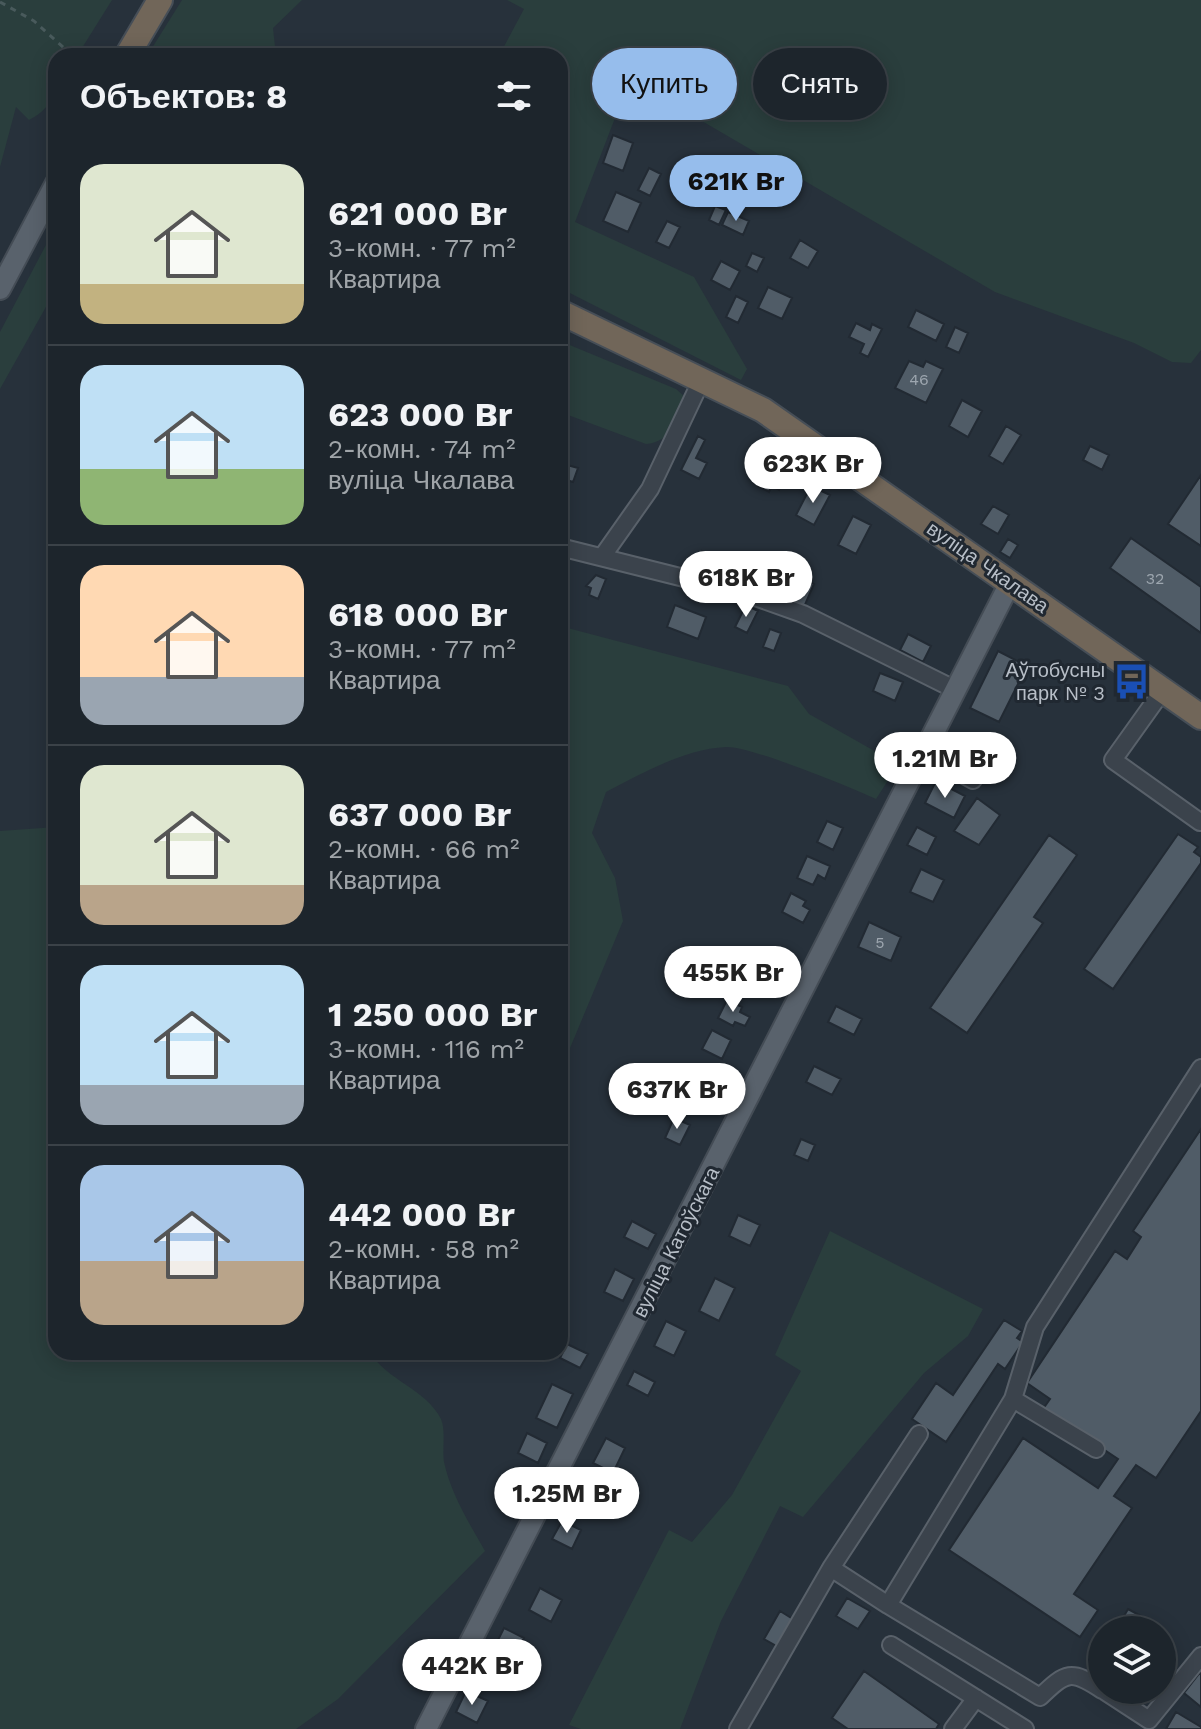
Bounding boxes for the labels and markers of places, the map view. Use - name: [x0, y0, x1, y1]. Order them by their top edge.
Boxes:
- pin: 621K Br: [662, 155, 810, 223]
- pin: 623K Br: [739, 437, 887, 505]
- pin: 618K Br: [672, 551, 820, 619]
- place label: Аўтобусны парк № 3: [1005, 658, 1105, 705]
- bus stop icon: Аўтобусны парк № 3: [1112, 662, 1150, 700]
- pin: 1.21M Br: [862, 732, 1028, 800]
- pin: 455K Br: [659, 946, 807, 1014]
- pin: 637K Br: [603, 1063, 751, 1131]
- pin: 1.25M Br: [484, 1467, 650, 1535]
- pin: 442K Br: [398, 1639, 546, 1707]

